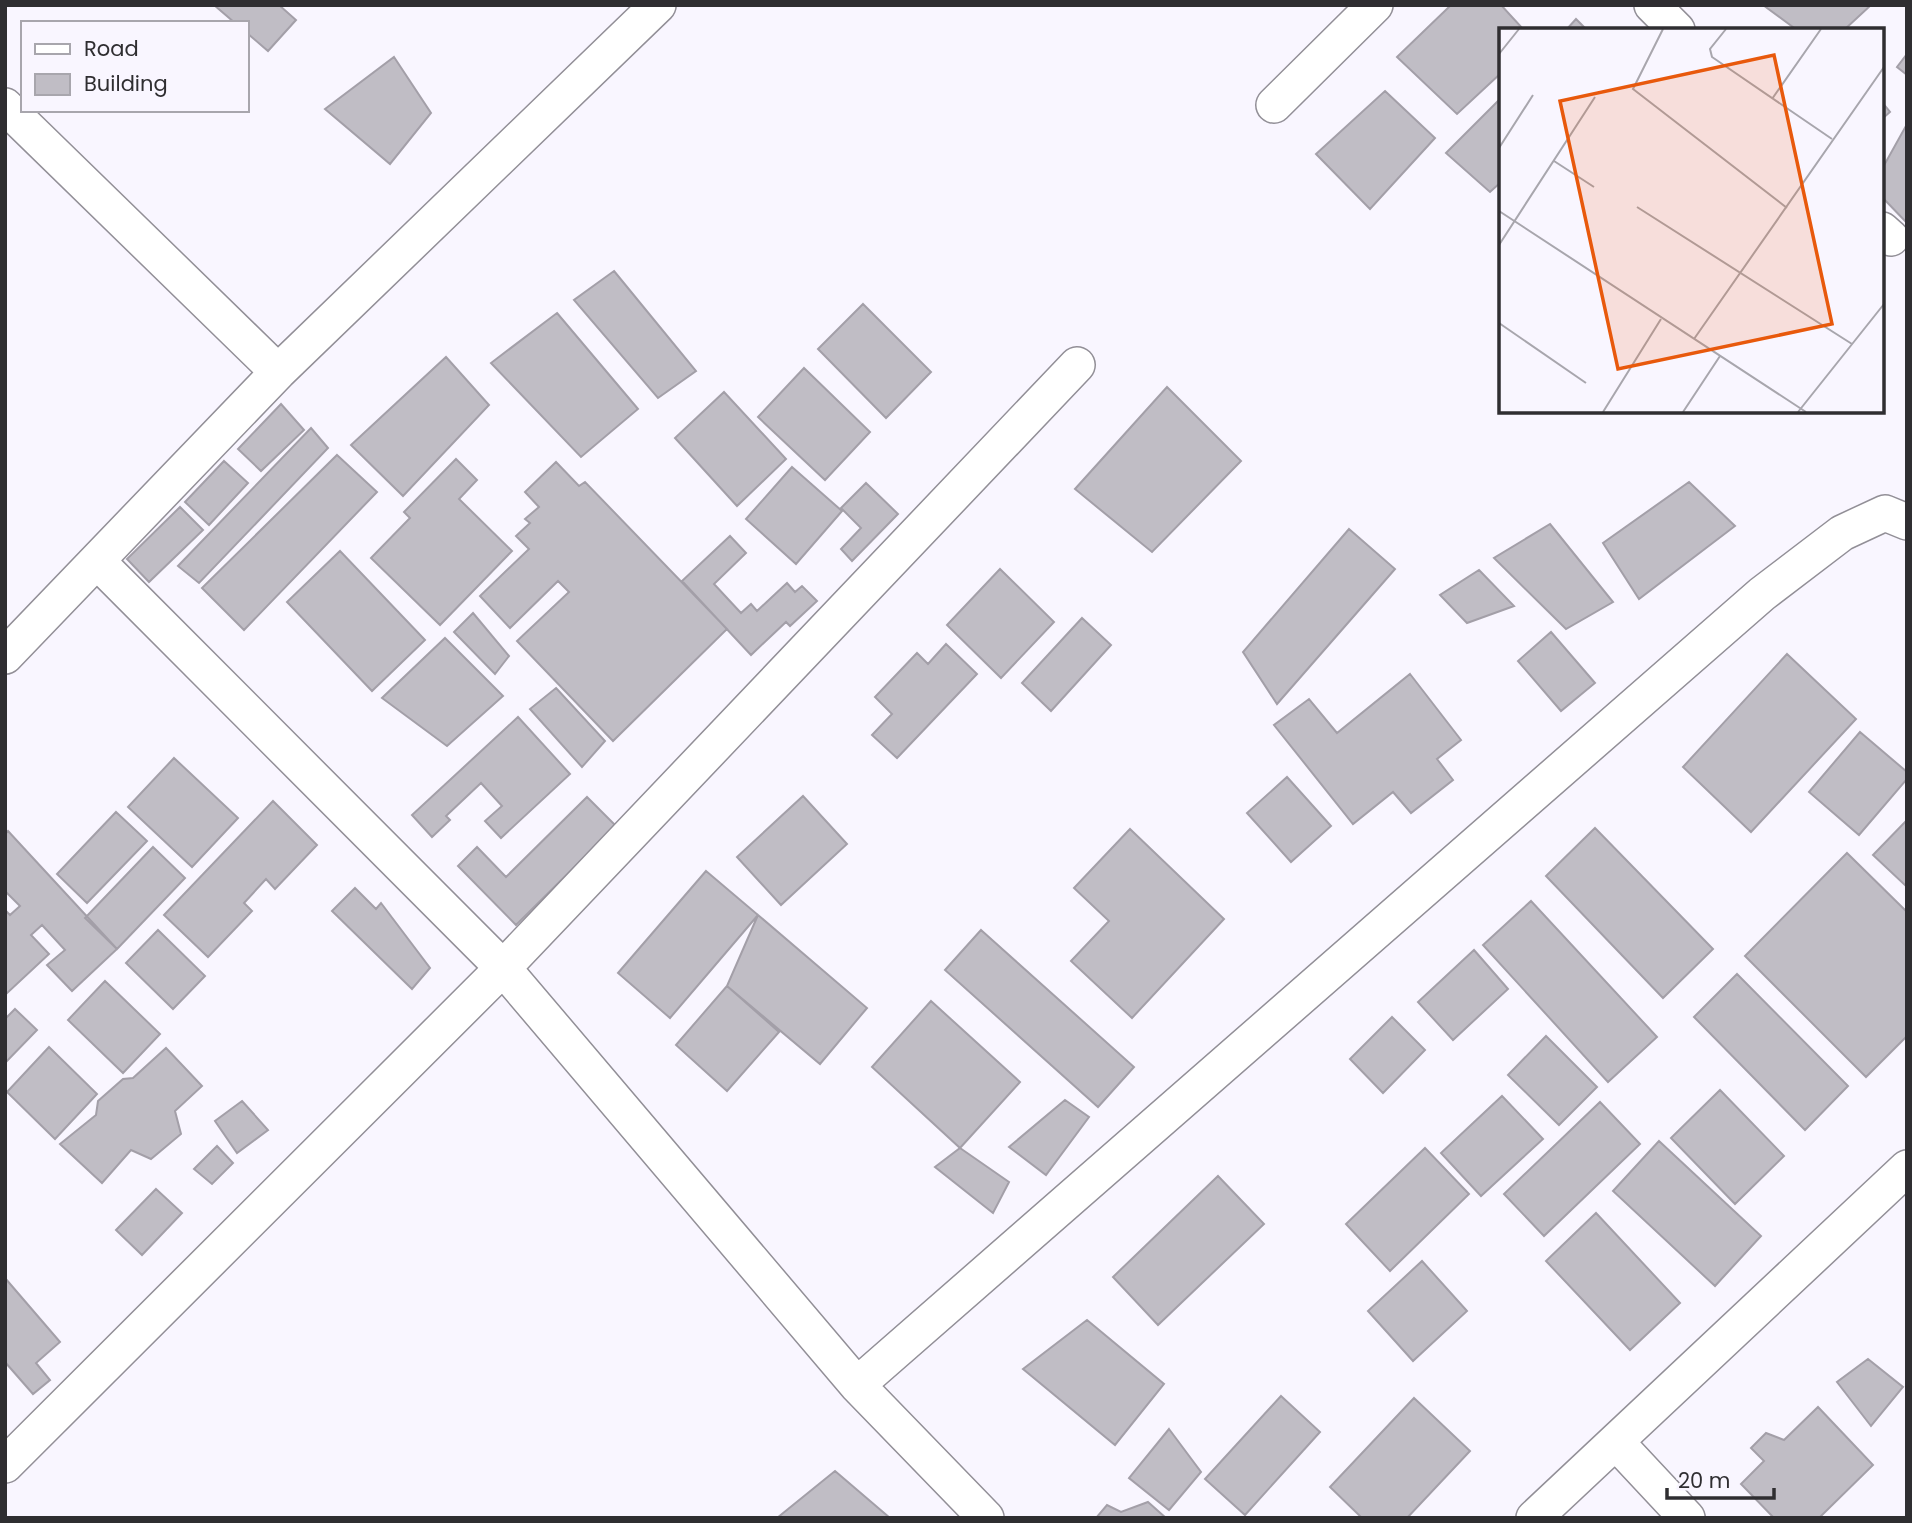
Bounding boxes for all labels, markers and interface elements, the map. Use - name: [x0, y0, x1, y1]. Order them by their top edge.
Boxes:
- legend: [21, 21, 248, 112]
- inset map: [1499, 28, 1884, 413]
- text: Road: [84, 34, 139, 63]
- text: Building: [84, 69, 168, 98]
- scale bar: [1667, 1456, 1774, 1500]
- text: 20 m: [1678, 1466, 1731, 1495]

